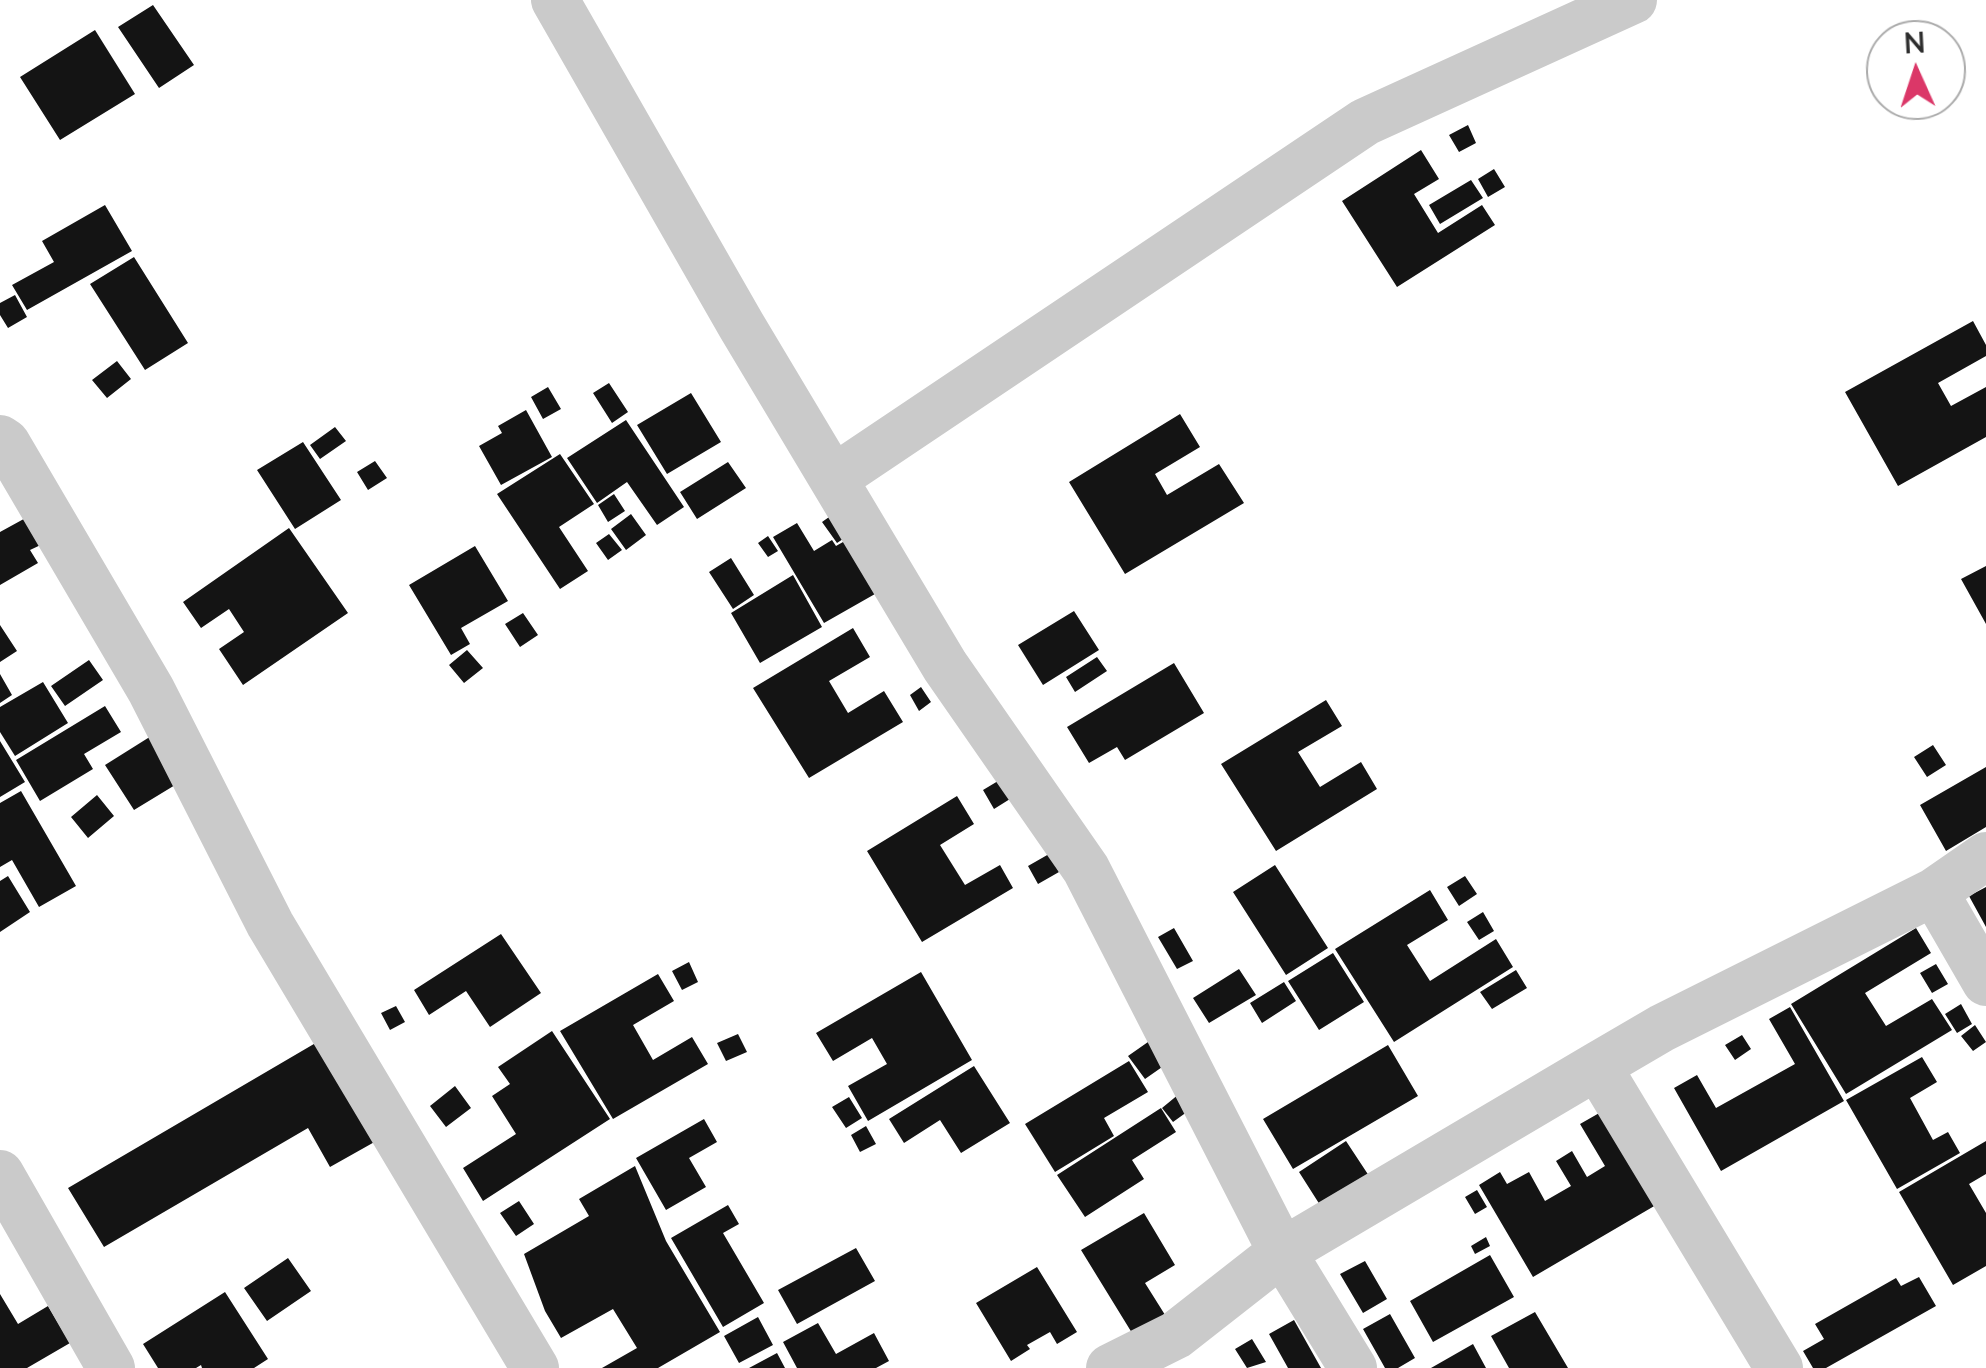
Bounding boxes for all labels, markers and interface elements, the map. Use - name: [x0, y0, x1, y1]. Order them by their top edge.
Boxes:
- north arrow: [1866, 20, 1966, 120]
- text: N: [1903, 24, 1926, 60]

